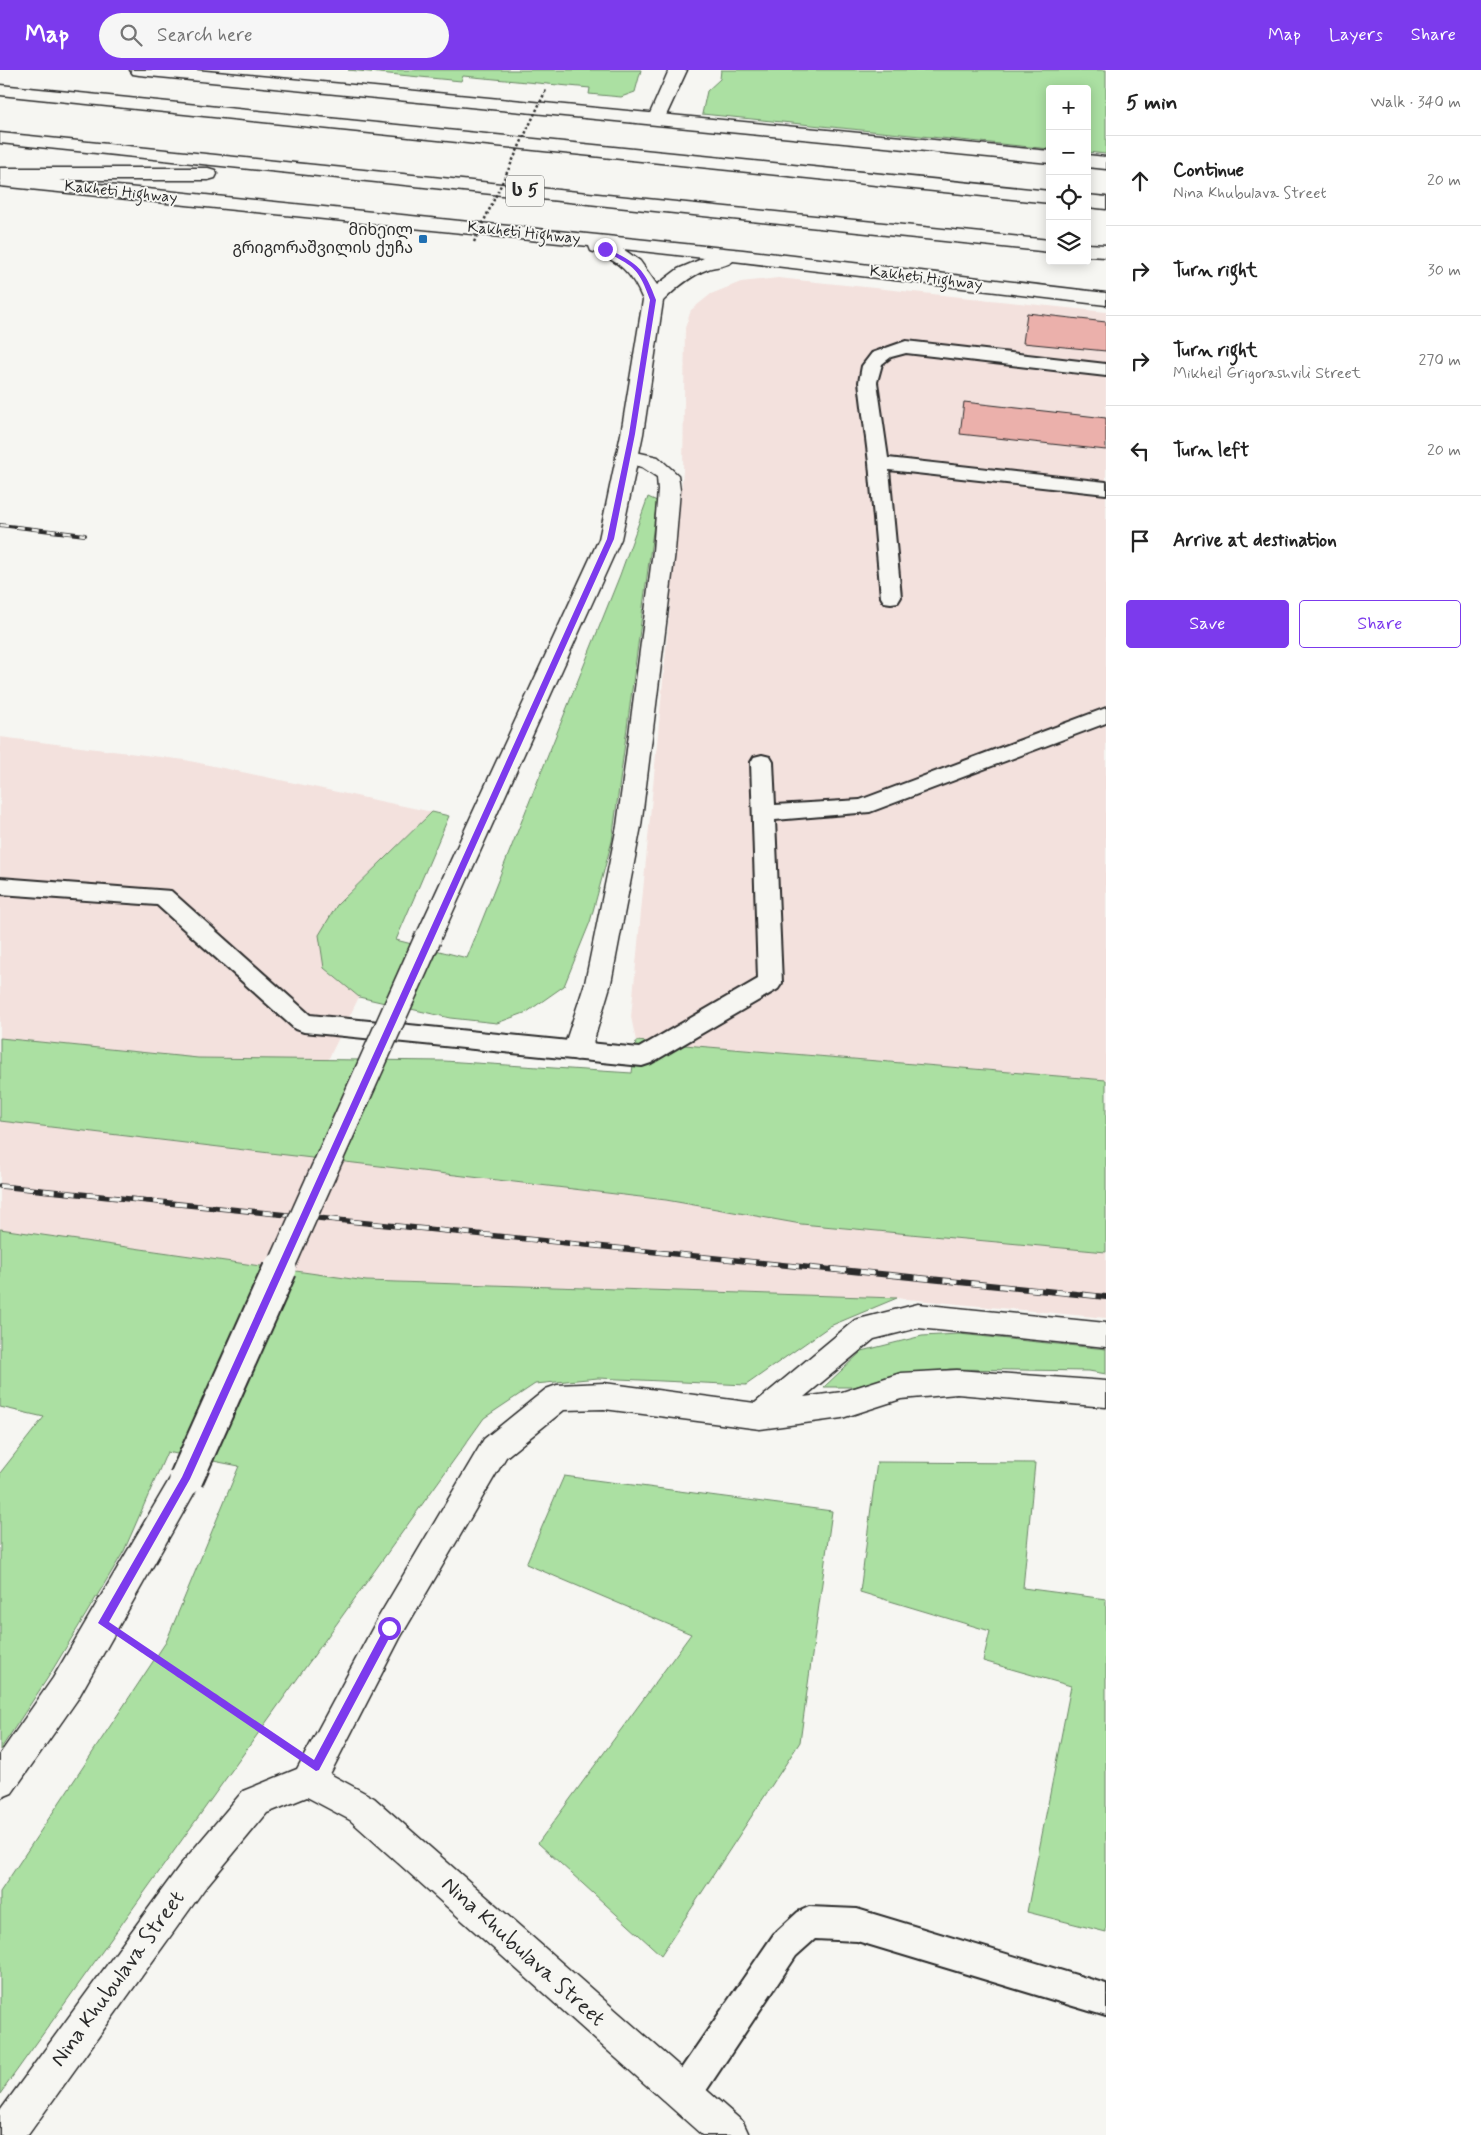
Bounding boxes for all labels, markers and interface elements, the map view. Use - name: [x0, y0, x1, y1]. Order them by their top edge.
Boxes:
- search box: [99, 13, 449, 58]
- text: Map: [25, 20, 69, 51]
- icon: search: [117, 21, 145, 49]
- text: Search here: [157, 23, 253, 48]
- text: Map: [1268, 23, 1301, 47]
- text: Layers: [1329, 23, 1383, 47]
- text: Share: [1411, 23, 1456, 47]
- map controls: [1046, 85, 1091, 265]
- button: +: [1046, 85, 1091, 130]
- text: 5 min: [1126, 89, 1178, 117]
- text: Walk · 340 m: [1371, 92, 1461, 113]
- button: −: [1046, 130, 1091, 175]
- text: Continue: [1173, 158, 1244, 183]
- icon: ahead: [1126, 167, 1154, 195]
- text: 20 m: [1427, 170, 1461, 191]
- road number: ს 5: [506, 175, 544, 206]
- button: locate: [1046, 175, 1091, 220]
- street label: Kakheti Highway: [63, 176, 179, 209]
- text: Nina Khubulava Street: [1173, 183, 1326, 204]
- street label: Kakheti Highway: [466, 217, 582, 250]
- place label: მიხეილ გრიგორაშვილის ქუჩა: [233, 220, 413, 259]
- button: layers: [1046, 220, 1091, 265]
- marker: მიხეილ გრიგორაშვილის ქუჩა: [417, 233, 429, 245]
- route end: [594, 238, 617, 261]
- icon: right: [1126, 257, 1154, 285]
- text: Turn right: [1173, 258, 1257, 283]
- text: 30 m: [1428, 260, 1461, 281]
- street label: Kakheti Highway: [868, 261, 984, 296]
- text: Turn right: [1173, 338, 1257, 363]
- icon: right: [1126, 347, 1154, 375]
- text: 270 m: [1418, 350, 1461, 371]
- text: Mikheil Grigorashvili Street: [1173, 363, 1361, 384]
- icon: left: [1126, 437, 1154, 465]
- text: Turn left: [1173, 438, 1249, 463]
- text: 20 m: [1427, 440, 1461, 461]
- icon: arrive: [1126, 527, 1154, 555]
- text: Arrive at destination: [1173, 528, 1337, 553]
- button: Save: [1126, 600, 1289, 648]
- button: Share: [1299, 600, 1461, 648]
- route start: [378, 1617, 401, 1640]
- street label: Nina Khubulava Street: [435, 1871, 611, 2033]
- street label: Nina Khubulava Street: [45, 1885, 191, 2073]

